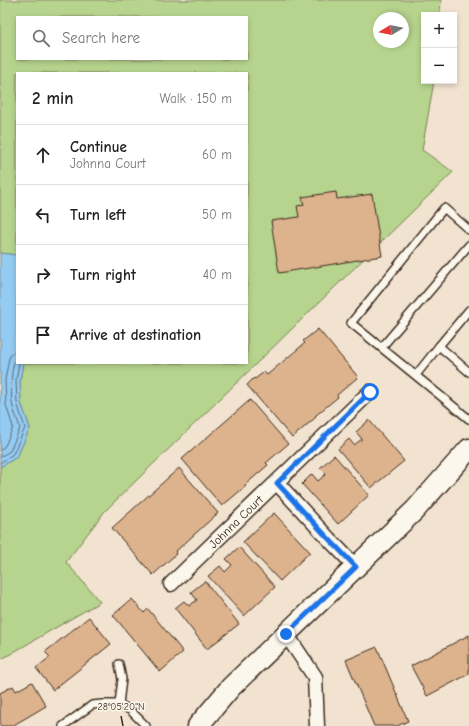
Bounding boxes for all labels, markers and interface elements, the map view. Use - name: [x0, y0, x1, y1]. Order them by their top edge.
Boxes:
- north arrow: [373, 12, 409, 48]
- map controls: [421, 12, 457, 84]
- button: +: [421, 12, 457, 48]
- search box: [16, 16, 248, 60]
- icon: search: [30, 27, 52, 49]
- text: Search here: [62, 29, 140, 47]
- button: −: [421, 48, 457, 84]
- text: 2 min: [32, 89, 73, 108]
- text: Walk · 150 m: [160, 91, 232, 106]
- text: Continue: [70, 138, 127, 156]
- icon: ahead: [32, 144, 54, 166]
- text: 60 m: [202, 147, 232, 162]
- text: Johnna Court: [70, 156, 146, 171]
- icon: left: [32, 204, 54, 226]
- text: Turn left: [70, 206, 126, 224]
- text: 50 m: [202, 207, 232, 222]
- icon: right: [32, 264, 54, 286]
- text: Turn right: [70, 266, 136, 284]
- text: 40 m: [203, 267, 232, 282]
- icon: arrive: [32, 324, 54, 346]
- text: Arrive at destination: [70, 326, 201, 344]
- route start: [361, 383, 379, 401]
- street label: Johnna Court: [206, 492, 266, 551]
- route end: [277, 625, 295, 643]
- text: 28°05'20"N: [98, 701, 144, 713]

